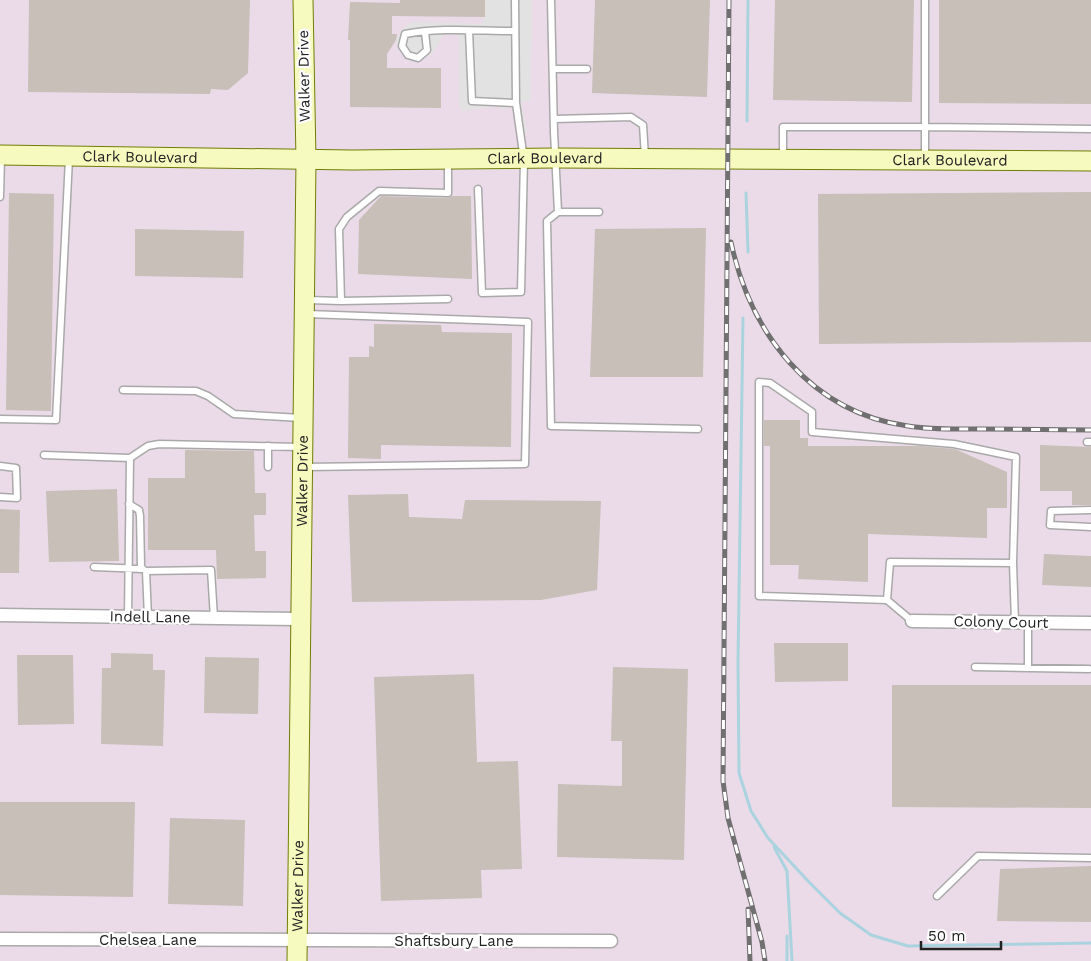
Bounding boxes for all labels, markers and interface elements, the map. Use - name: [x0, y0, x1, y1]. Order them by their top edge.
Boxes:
- street label: Walker Drive: [294, 30, 314, 122]
- street label: Clark Boulevard: [82, 147, 198, 167]
- street label: Clark Boulevard: [487, 149, 603, 168]
- street label: Clark Boulevard: [892, 151, 1008, 170]
- street label: Walker Drive: [293, 435, 312, 527]
- street label: Indell Lane: [109, 607, 191, 627]
- street label: Colony Court: [953, 612, 1049, 632]
- street label: Walker Drive: [288, 840, 307, 932]
- scale bar: [921, 918, 1001, 950]
- text: 50 m: [928, 927, 965, 945]
- street label: Chelsea Lane: [99, 931, 197, 949]
- street label: Shaftsbury Lane: [394, 932, 514, 950]

